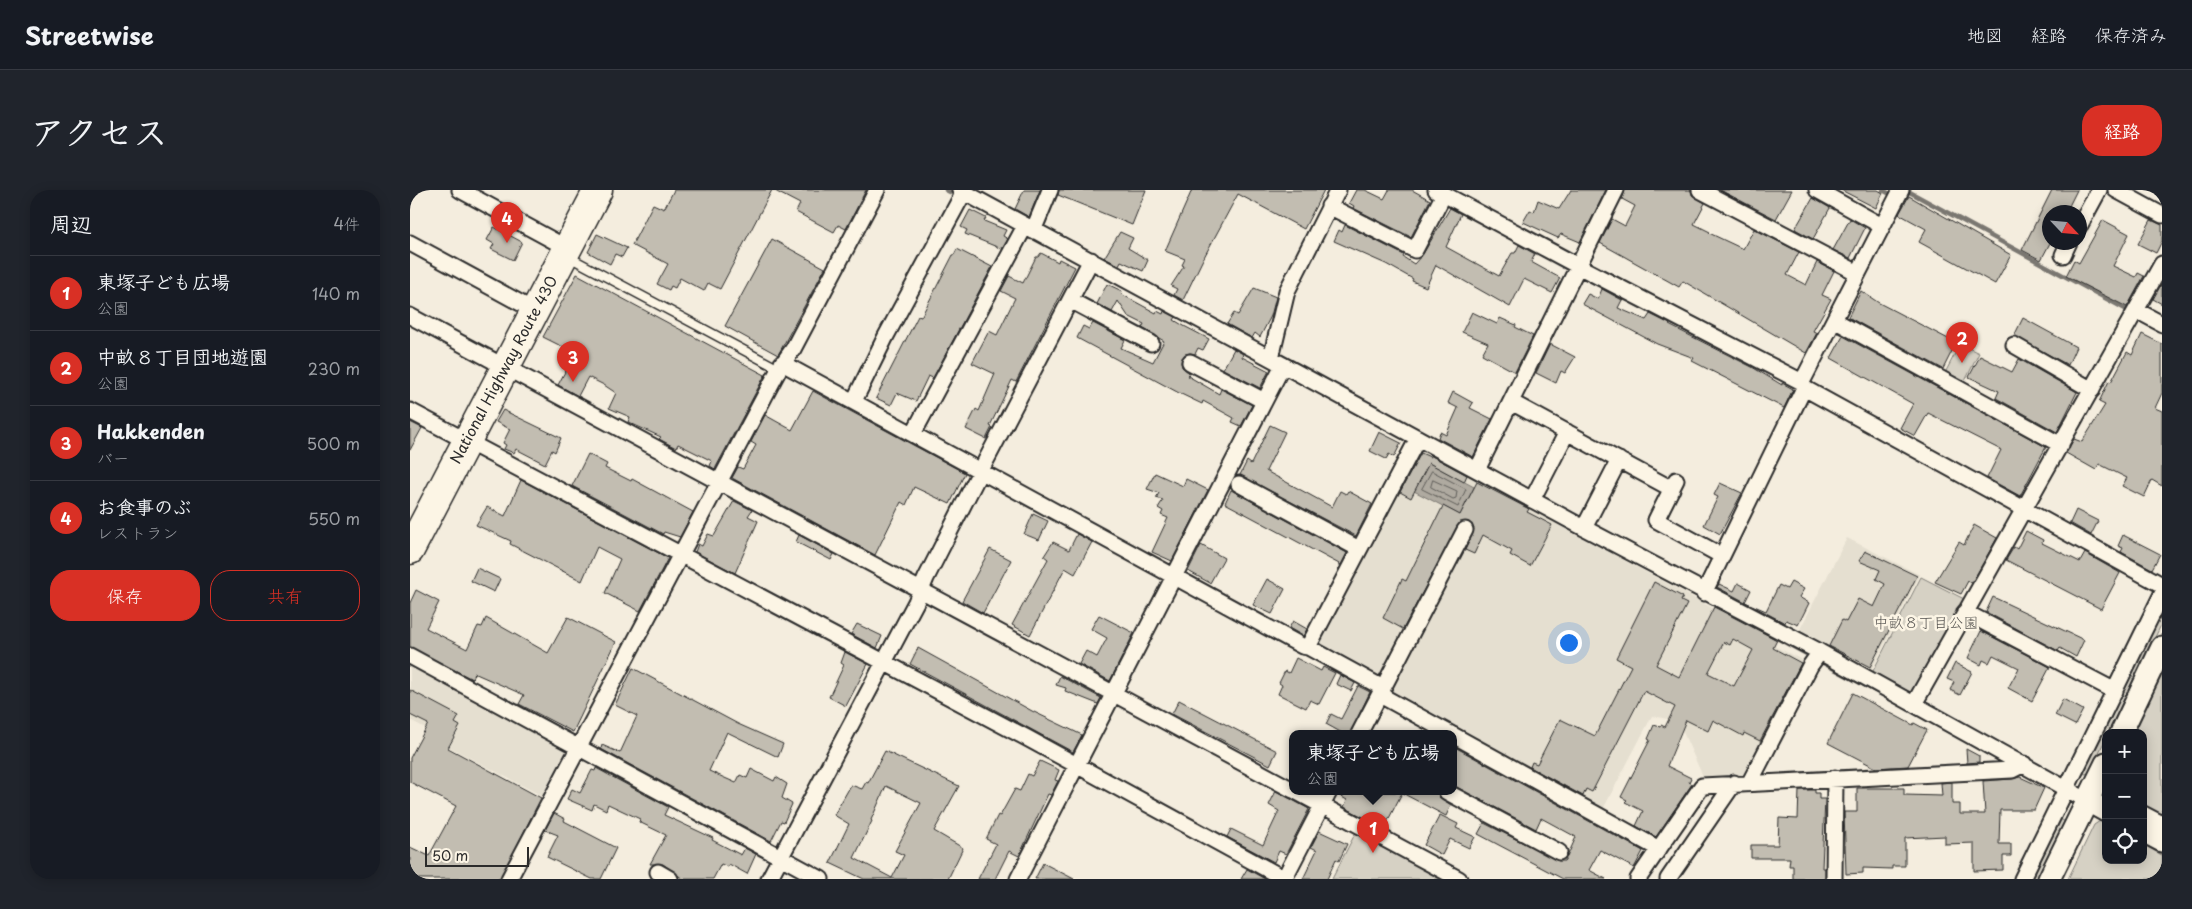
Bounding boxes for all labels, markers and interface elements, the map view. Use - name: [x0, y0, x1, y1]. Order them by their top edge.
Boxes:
- text: Streetwise: [25, 17, 154, 53]
- text: 地図: [1967, 21, 2003, 48]
- text: 経路: [2031, 21, 2067, 48]
- text: 保存済み: [2095, 21, 2167, 48]
- text: アクセス: [30, 104, 168, 157]
- button: 経路: [2082, 105, 2162, 156]
- pin: 4: [491, 202, 523, 243]
- north arrow: [2042, 205, 2087, 250]
- text: 周辺: [50, 207, 92, 239]
- text: 4件: [333, 211, 360, 235]
- text: 東塚子ども広場: [97, 267, 230, 295]
- street label: National Highway Route 430: [443, 271, 562, 467]
- text: 1: [62, 281, 70, 305]
- text: 140 m: [312, 281, 360, 305]
- text: 公園: [97, 295, 129, 319]
- pin: 2: [1946, 322, 1978, 363]
- pin: 3: [557, 341, 589, 382]
- text: 中畝８丁目団地遊園: [97, 342, 268, 370]
- text: 2: [60, 356, 72, 380]
- text: 230 m: [308, 356, 360, 380]
- text: 公園: [97, 370, 129, 394]
- text: Hakkenden: [97, 417, 205, 445]
- text: 3: [61, 431, 71, 455]
- text: 500 m: [307, 431, 360, 455]
- text: バー: [97, 445, 129, 469]
- text: お食事のぶ: [97, 492, 192, 520]
- text: 4: [61, 506, 71, 530]
- text: 550 m: [308, 506, 360, 530]
- text: レストラン: [97, 520, 178, 544]
- button: 保存: [50, 570, 200, 621]
- button: 共有: [210, 570, 360, 621]
- park label: 中畝８丁目公園: [1873, 610, 1979, 633]
- your location: [1556, 630, 1582, 656]
- map controls: [2102, 729, 2147, 864]
- button: +: [2102, 729, 2147, 774]
- popup: [1289, 730, 1457, 795]
- text: 東塚子ども広場: [1306, 737, 1440, 765]
- text: 公園: [1306, 765, 1339, 789]
- button: −: [2102, 774, 2147, 819]
- pin: 1: [1357, 812, 1389, 853]
- button: locate: [2102, 819, 2147, 864]
- scale bar: [425, 844, 529, 867]
- text: 50 m: [432, 845, 468, 866]

